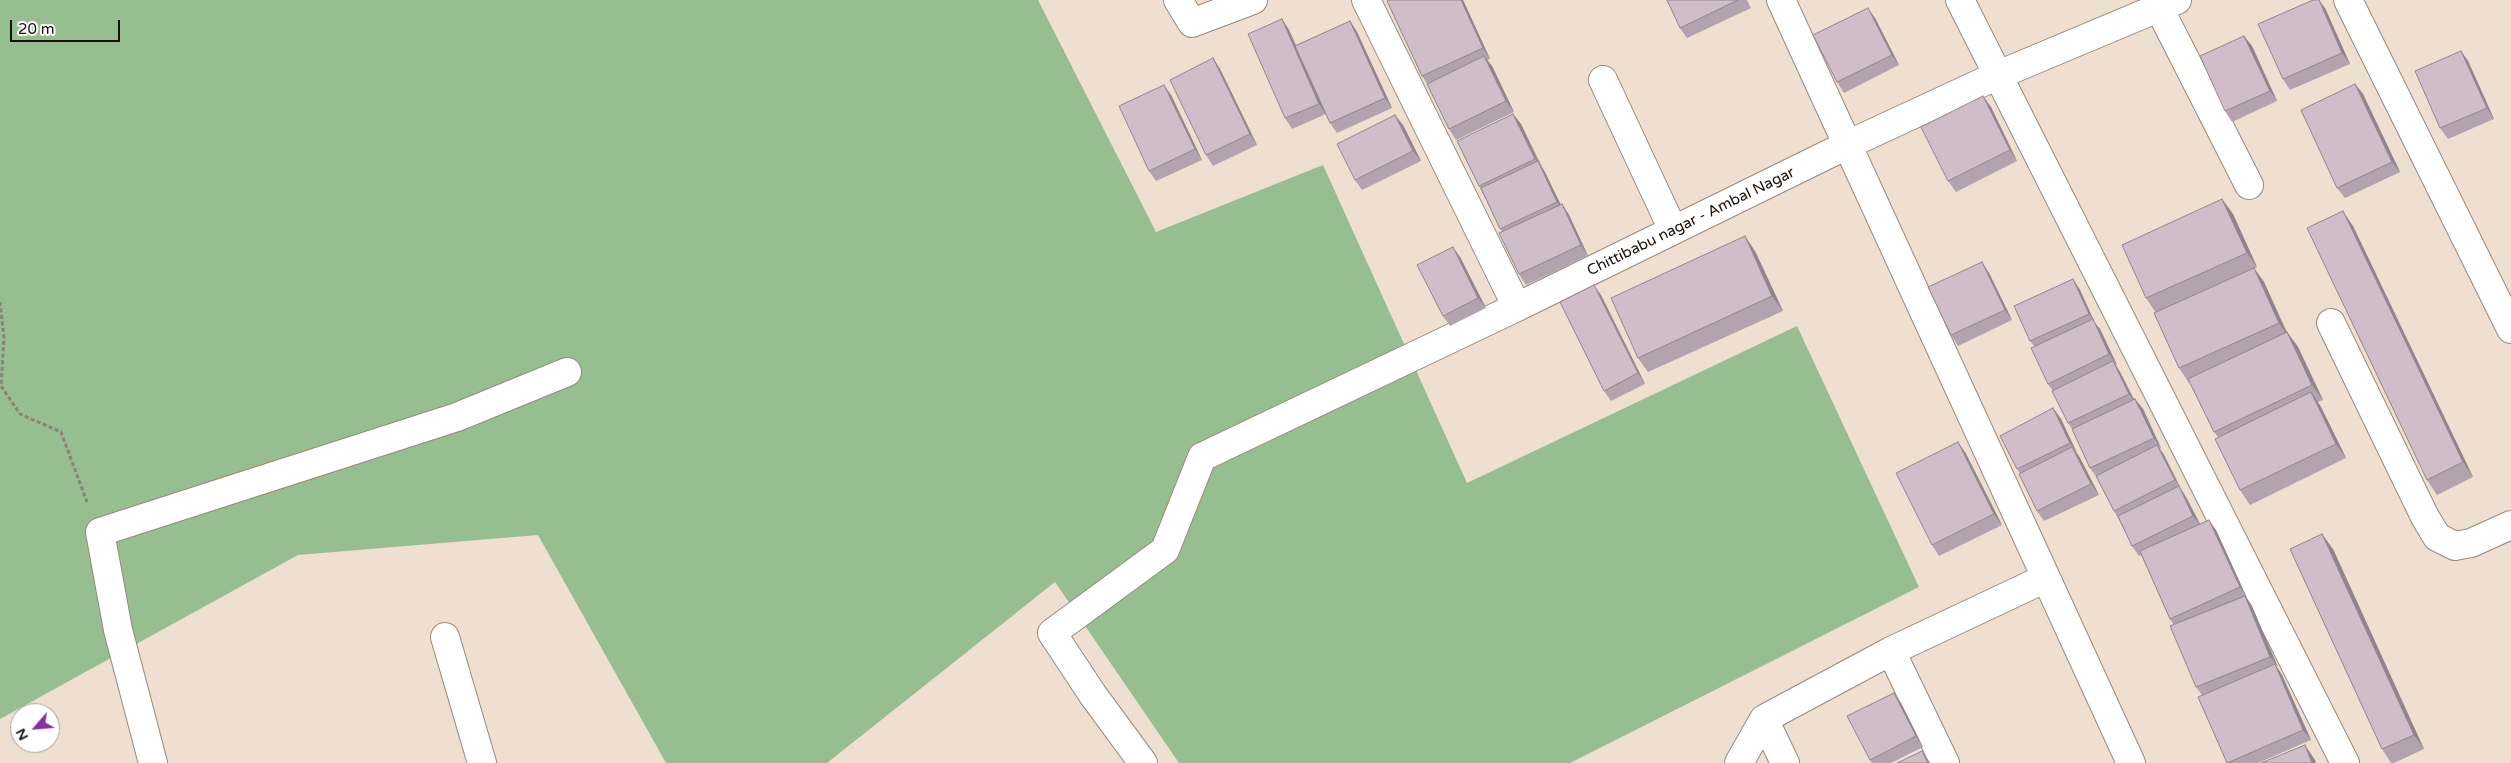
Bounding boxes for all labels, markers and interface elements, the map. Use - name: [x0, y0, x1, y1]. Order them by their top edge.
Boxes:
- scale bar: [12, 10, 122, 42]
- text: 20 m: [18, 20, 55, 38]
- street label: Chittibabu nagar - Ambal Nagar: [1584, 164, 1798, 280]
- north arrow: [10, 703, 60, 753]
- text: N: [12, 726, 32, 743]

